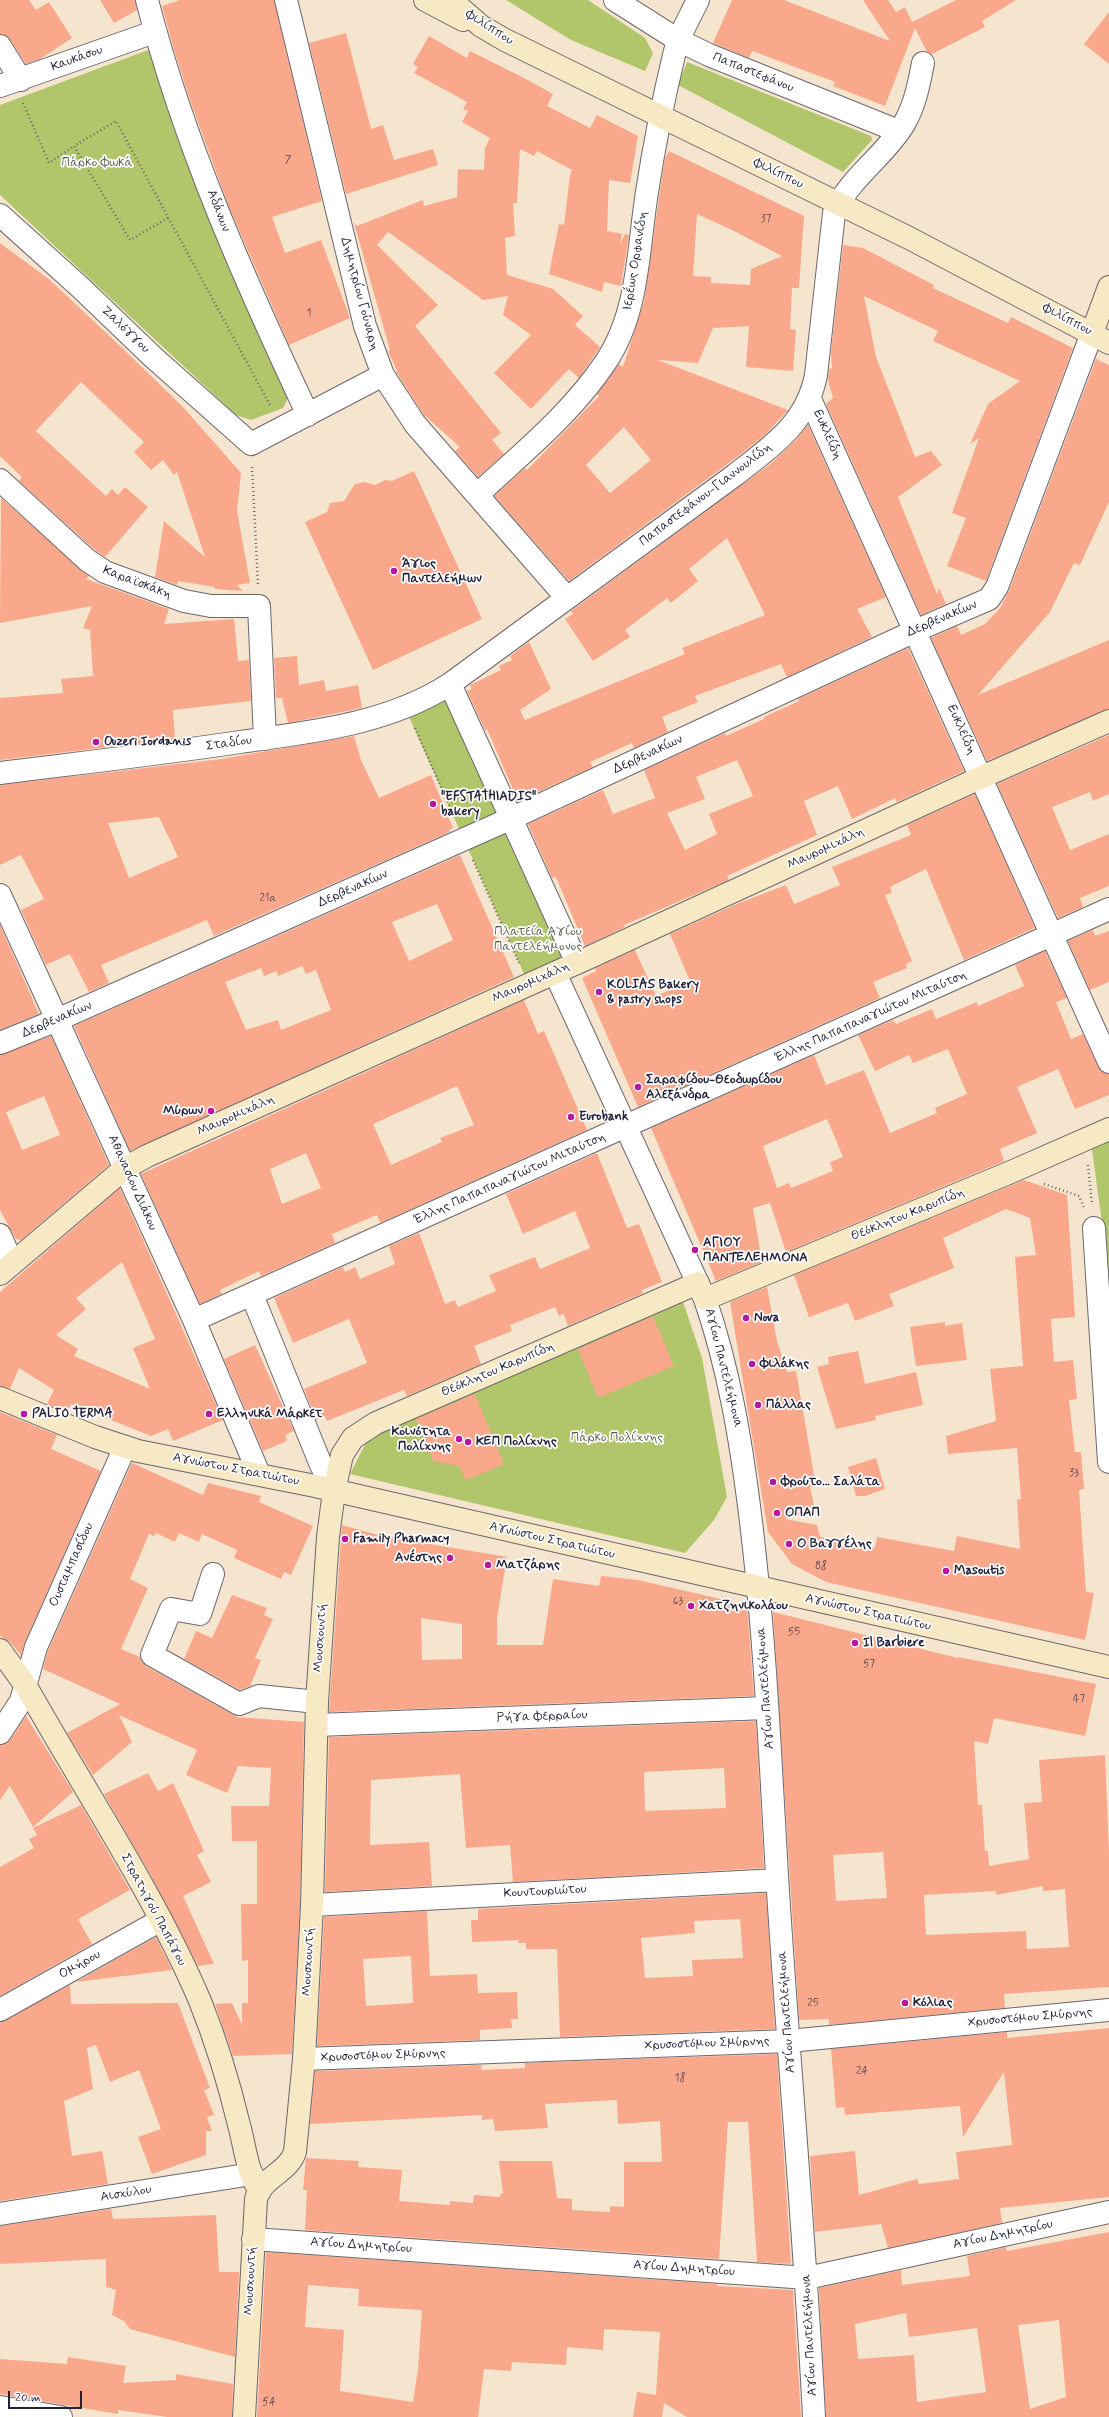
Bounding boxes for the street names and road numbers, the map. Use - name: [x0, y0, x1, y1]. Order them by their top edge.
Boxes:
- street label: Φιλίππου: [462, 7, 516, 49]
- street label: Καυκάσου: [49, 42, 105, 76]
- street label: Παπαστεφάνου: [710, 50, 796, 96]
- street label: Φιλίππου: [750, 155, 806, 193]
- street label: Αδάνων: [203, 188, 233, 234]
- street label: Ιερέως Ορφανίδη: [620, 210, 652, 312]
- street label: Δημητρίου Γούναρη: [336, 235, 382, 353]
- street label: Φιλίππου: [1040, 300, 1094, 340]
- street label: Ζαλόγγου: [98, 303, 152, 357]
- street label: Ευκλείδη: [809, 408, 845, 462]
- street label: Παπαστεφάνου-Γιαννουλίδη: [637, 440, 775, 550]
- street label: Καραϊσκάκη: [101, 563, 173, 603]
- street label: Δερβενακίων: [905, 597, 979, 641]
- street label: Ευκλείδη: [943, 703, 979, 757]
- street label: Δερβενακίων: [611, 732, 685, 778]
- street label: Σταδίου: [205, 733, 253, 755]
- street label: Μαυρομιχάλη: [785, 824, 867, 874]
- street label: Δερβενακίων: [316, 867, 390, 911]
- street label: Μαυρομιχάλη: [490, 959, 572, 1007]
- street label: Έλλης Παπαπαναγιώτου Μιταύτση: [773, 968, 969, 1066]
- street label: Δερβενακίων: [20, 998, 94, 1042]
- street label: Μαυρομιχάλη: [195, 1092, 277, 1140]
- street label: Έλλης Παπαπαναγιώτου Μιταύτση: [412, 1130, 608, 1228]
- street label: Αθανασίου Διάκου: [104, 1133, 160, 1233]
- street label: Θεόκλητου Καρυπίδη: [849, 1185, 967, 1245]
- street label: Αγίου Παντελεήμονα: [701, 1307, 745, 1429]
- street label: Θεόκλητου Καρυπίδη: [439, 1339, 557, 1401]
- street label: Αγνώστου Στρατιώτου: [171, 1450, 301, 1490]
- street label: Αγνώστου Στρατιώτου: [488, 1519, 616, 1563]
- street label: Ουσταμπασίδου: [46, 1520, 98, 1610]
- street label: Αγνώστου Στρατιώτου: [804, 1591, 932, 1635]
- street label: Μουσχουντή: [311, 1603, 331, 1673]
- street label: Αγίου Παντελεήμονα: [754, 1626, 778, 1750]
- street label: Ρήγα Φερραίου: [496, 1708, 588, 1726]
- street label: Στρατηγού Παπάγου: [117, 1851, 189, 1969]
- street label: Κουντουριώτου: [503, 1882, 587, 1902]
- street label: Μουσχουντή: [299, 1927, 319, 1997]
- street label: Ομήρου: [56, 1947, 104, 1983]
- street label: Αγίου Παντελεήμονα: [775, 1950, 799, 2074]
- street label: Χρυσοστόμου Σμύρνης: [967, 2005, 1093, 2031]
- street label: Χρυσοστόμου Σμύρνης: [644, 2034, 770, 2054]
- street label: Χρυσοστόμου Σμύρνης: [320, 2046, 446, 2066]
- street label: Αισχύλου: [99, 2182, 153, 2206]
- street label: Αγίου Δημητρίου: [952, 2217, 1054, 2253]
- street label: Αγίου Δημητρίου: [310, 2235, 412, 2257]
- street label: Μουσχουντή: [241, 2246, 261, 2316]
- street label: Αγίου Δημητρίου: [633, 2258, 735, 2280]
- street label: Αγίου Παντελεήμονα: [799, 2273, 821, 2397]

